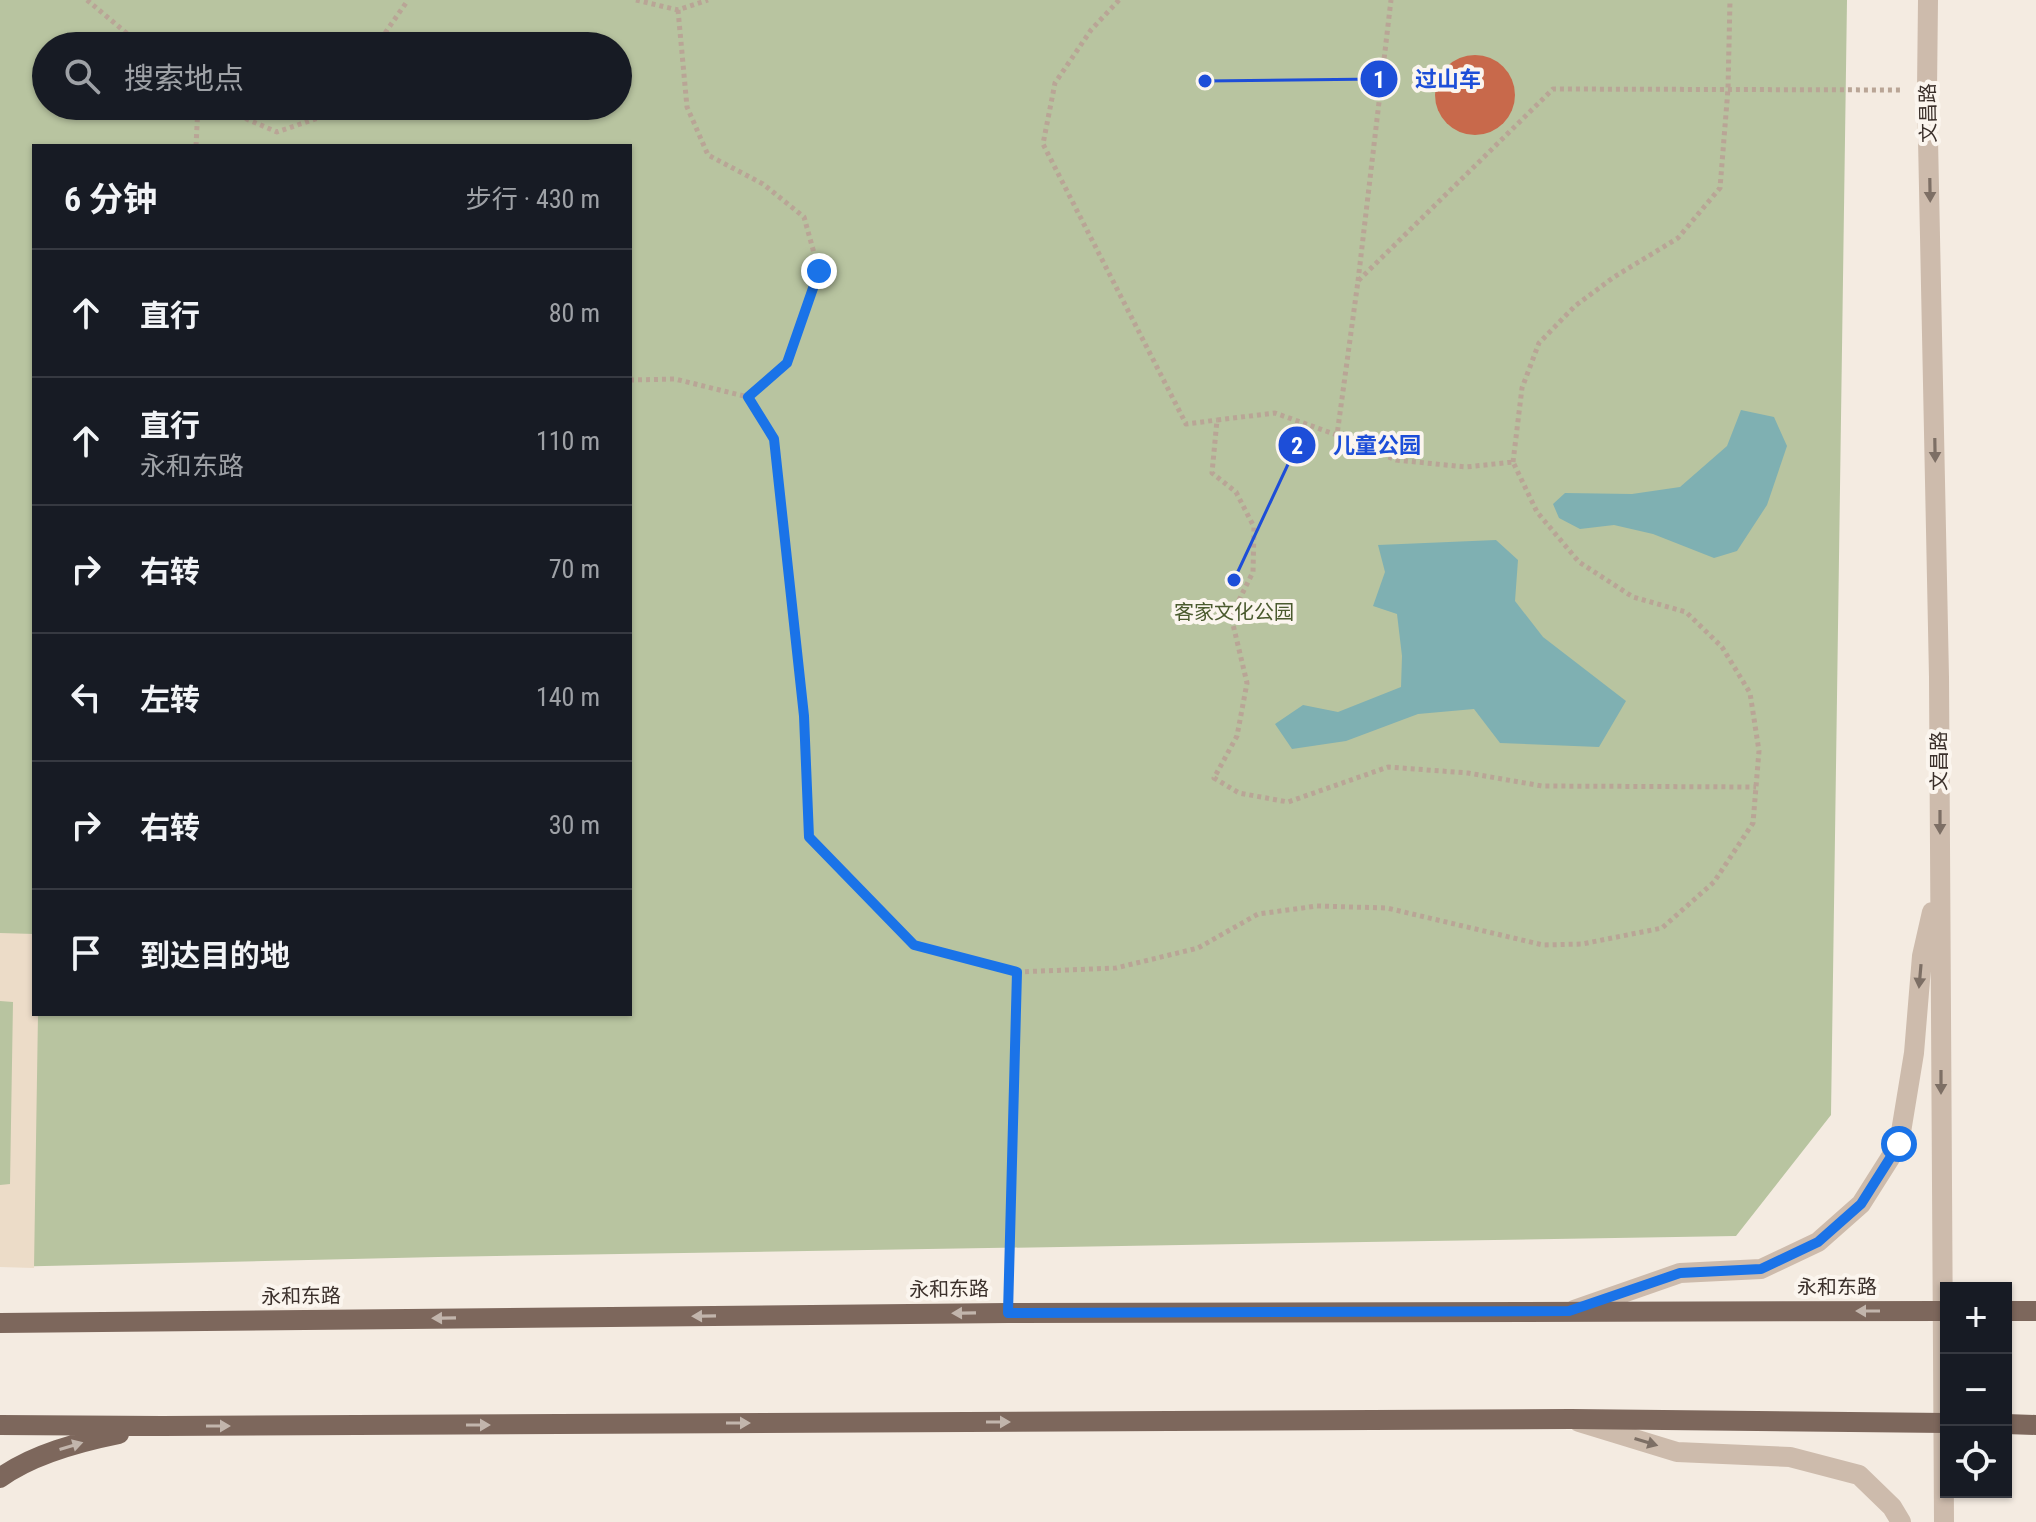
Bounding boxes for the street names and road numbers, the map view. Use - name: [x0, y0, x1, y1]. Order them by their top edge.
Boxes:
- street label: 文昌路: [1915, 83, 1941, 143]
- street label: 文昌路: [1927, 731, 1951, 791]
- street label: 永和东路: [1797, 1275, 1877, 1299]
- street label: 永和东路: [909, 1276, 989, 1302]
- street label: 永和东路: [261, 1283, 341, 1309]

